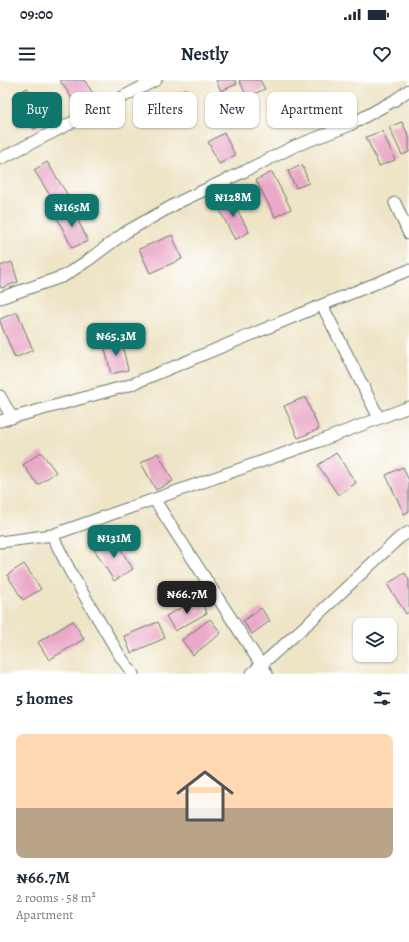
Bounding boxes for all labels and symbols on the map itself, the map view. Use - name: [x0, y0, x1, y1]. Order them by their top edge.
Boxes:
- pin: ₦128M: [205, 184, 261, 218]
- pin: ₦165M: [44, 194, 100, 228]
- pin: ₦65.3M: [83, 323, 149, 357]
- pin: ₦131M: [86, 525, 142, 559]
- pin: ₦66.7M: [154, 581, 220, 615]

